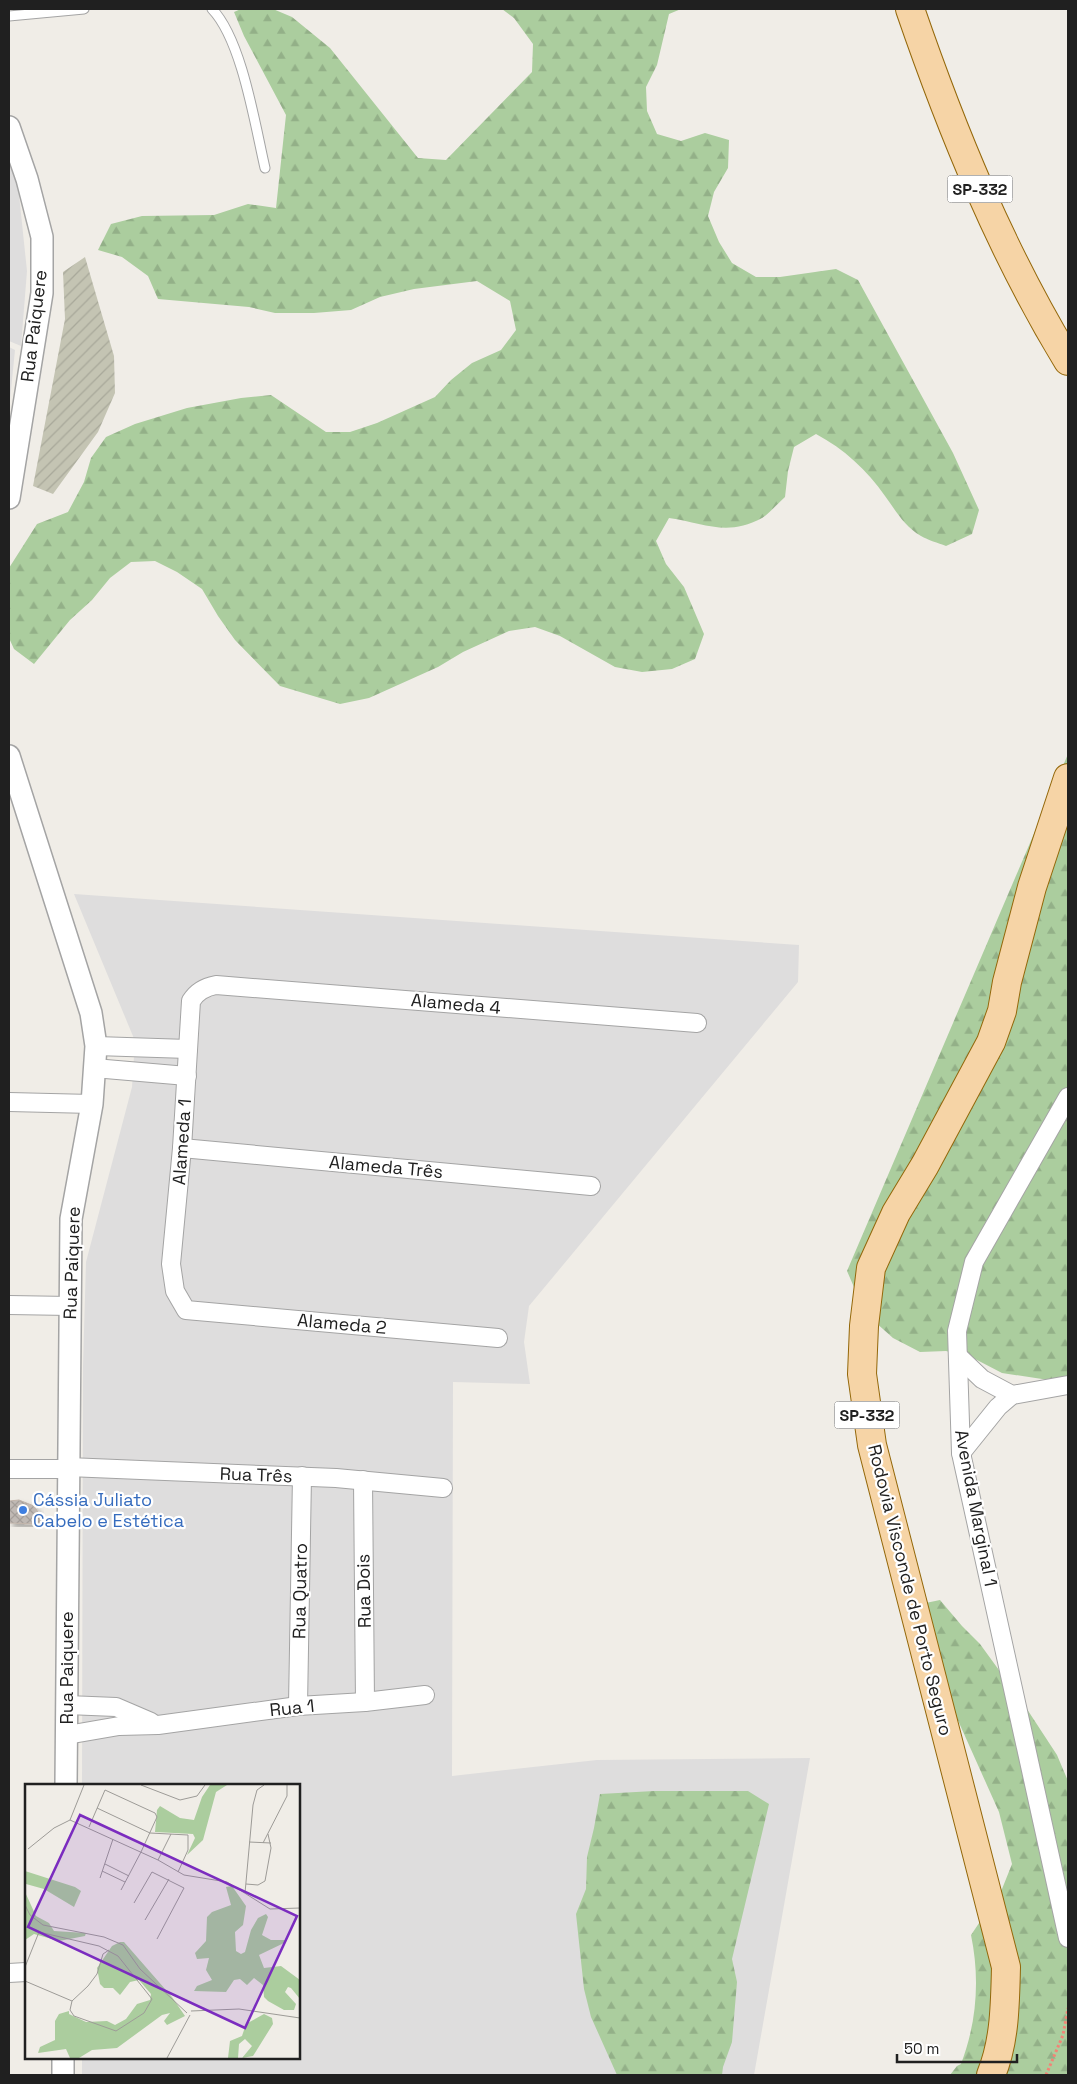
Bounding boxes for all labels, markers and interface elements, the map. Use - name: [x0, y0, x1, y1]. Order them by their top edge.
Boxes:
- road number: SP-332: [948, 175, 1012, 202]
- street label: Rua Paiquere: [15, 268, 52, 383]
- street label: Alameda 4: [410, 988, 502, 1019]
- street label: Alameda 1: [167, 1098, 196, 1186]
- street label: Alameda Três: [328, 1150, 444, 1183]
- street label: Rua Paiquere: [58, 1206, 85, 1320]
- street label: Alameda 2: [296, 1308, 388, 1339]
- road number: SP-332: [834, 1402, 900, 1428]
- street label: Avenida Marginal 1: [950, 1428, 1003, 1588]
- street label: Rodovia Visconde de Porto Seguro: [863, 1442, 958, 1738]
- street label: Rua Três: [219, 1462, 293, 1487]
- place label: Cássia Juliato Cabelo e Estética: [33, 1488, 184, 1532]
- marker: Cássia Juliato Cabelo e Estética: [17, 1504, 29, 1516]
- street label: Rua Quatro: [287, 1543, 312, 1639]
- street label: Rua Dois: [351, 1554, 376, 1628]
- street label: Rua Paiquere: [55, 1611, 78, 1725]
- street label: Rua 1: [268, 1694, 315, 1721]
- inset map: [25, 1784, 300, 2059]
- scale bar: [897, 2032, 1017, 2064]
- text: 50 m: [904, 2039, 939, 2058]

